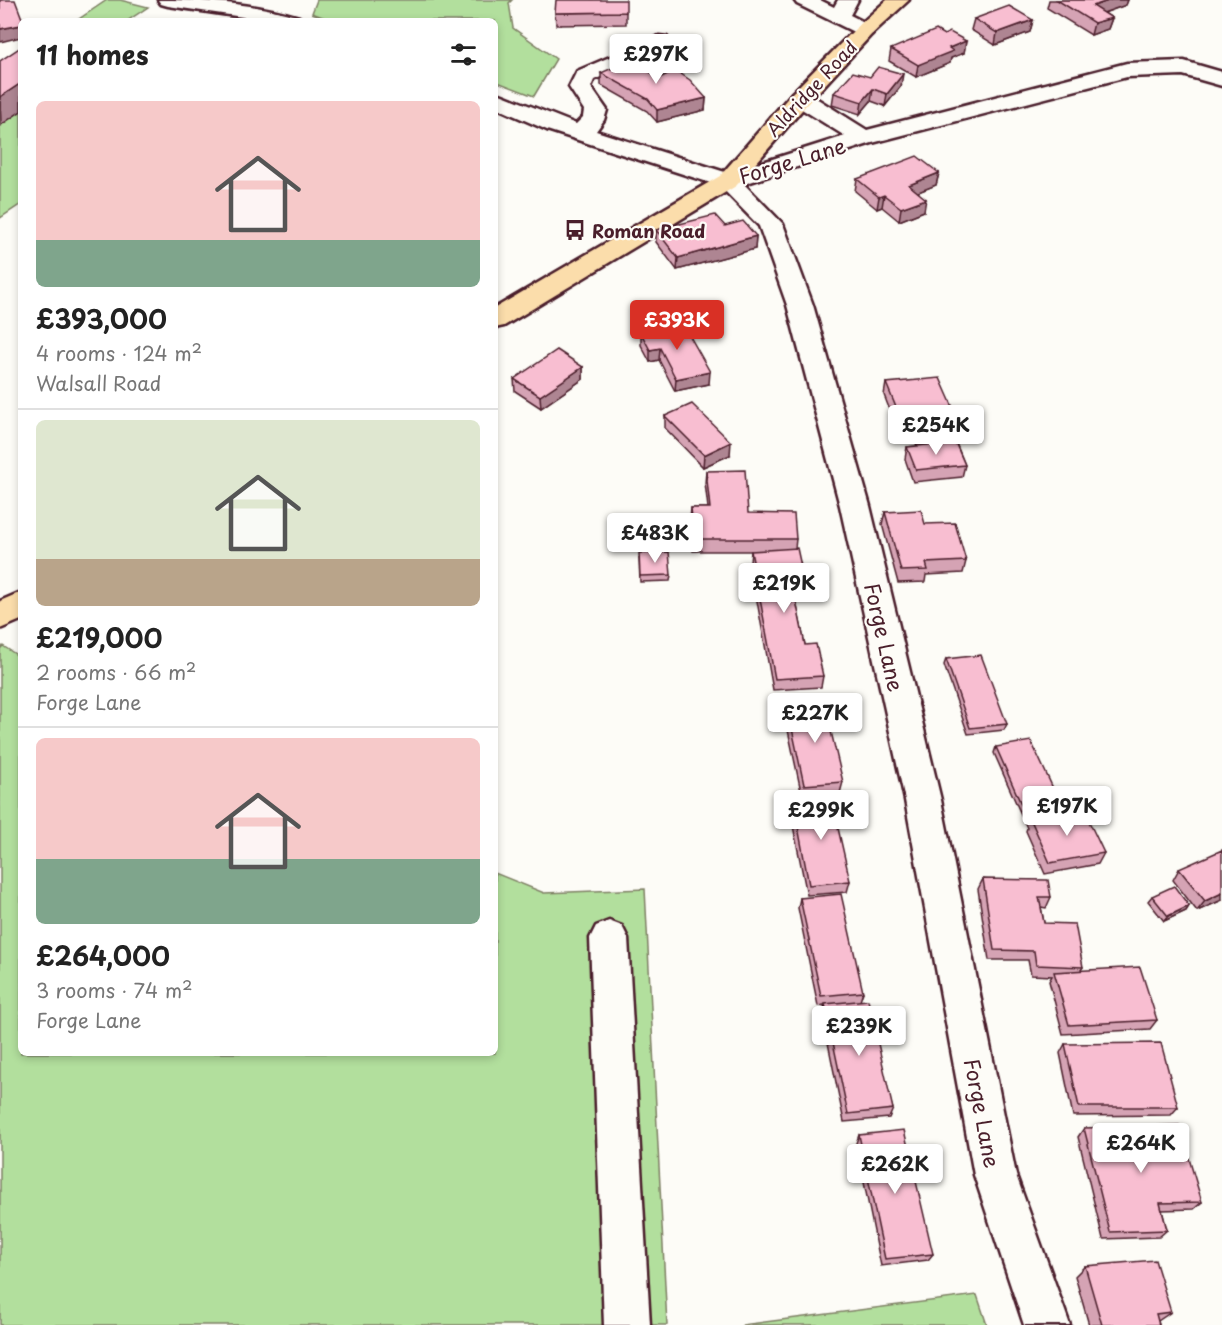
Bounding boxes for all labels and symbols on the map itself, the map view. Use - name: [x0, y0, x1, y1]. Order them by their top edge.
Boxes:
- pin: £297K: [614, 34, 698, 85]
- street label: Aldridge Road: [759, 34, 863, 142]
- street label: Forge Lane: [734, 128, 850, 192]
- place label: Roman Road: [592, 217, 705, 244]
- bus stop icon: Roman Road: [563, 218, 587, 242]
- pin: £393K: [635, 300, 719, 351]
- pin: £254K: [894, 405, 978, 456]
- pin: £483K: [613, 513, 697, 564]
- pin: £219K: [742, 563, 826, 614]
- street label: Forge Lane: [857, 579, 913, 695]
- pin: £227K: [773, 693, 857, 744]
- pin: £197K: [1025, 786, 1109, 837]
- pin: £299K: [779, 790, 863, 841]
- pin: £239K: [817, 1006, 901, 1057]
- street label: Forge Lane: [957, 1056, 1009, 1170]
- pin: £264K: [1099, 1123, 1183, 1174]
- pin: £262K: [853, 1144, 937, 1195]

